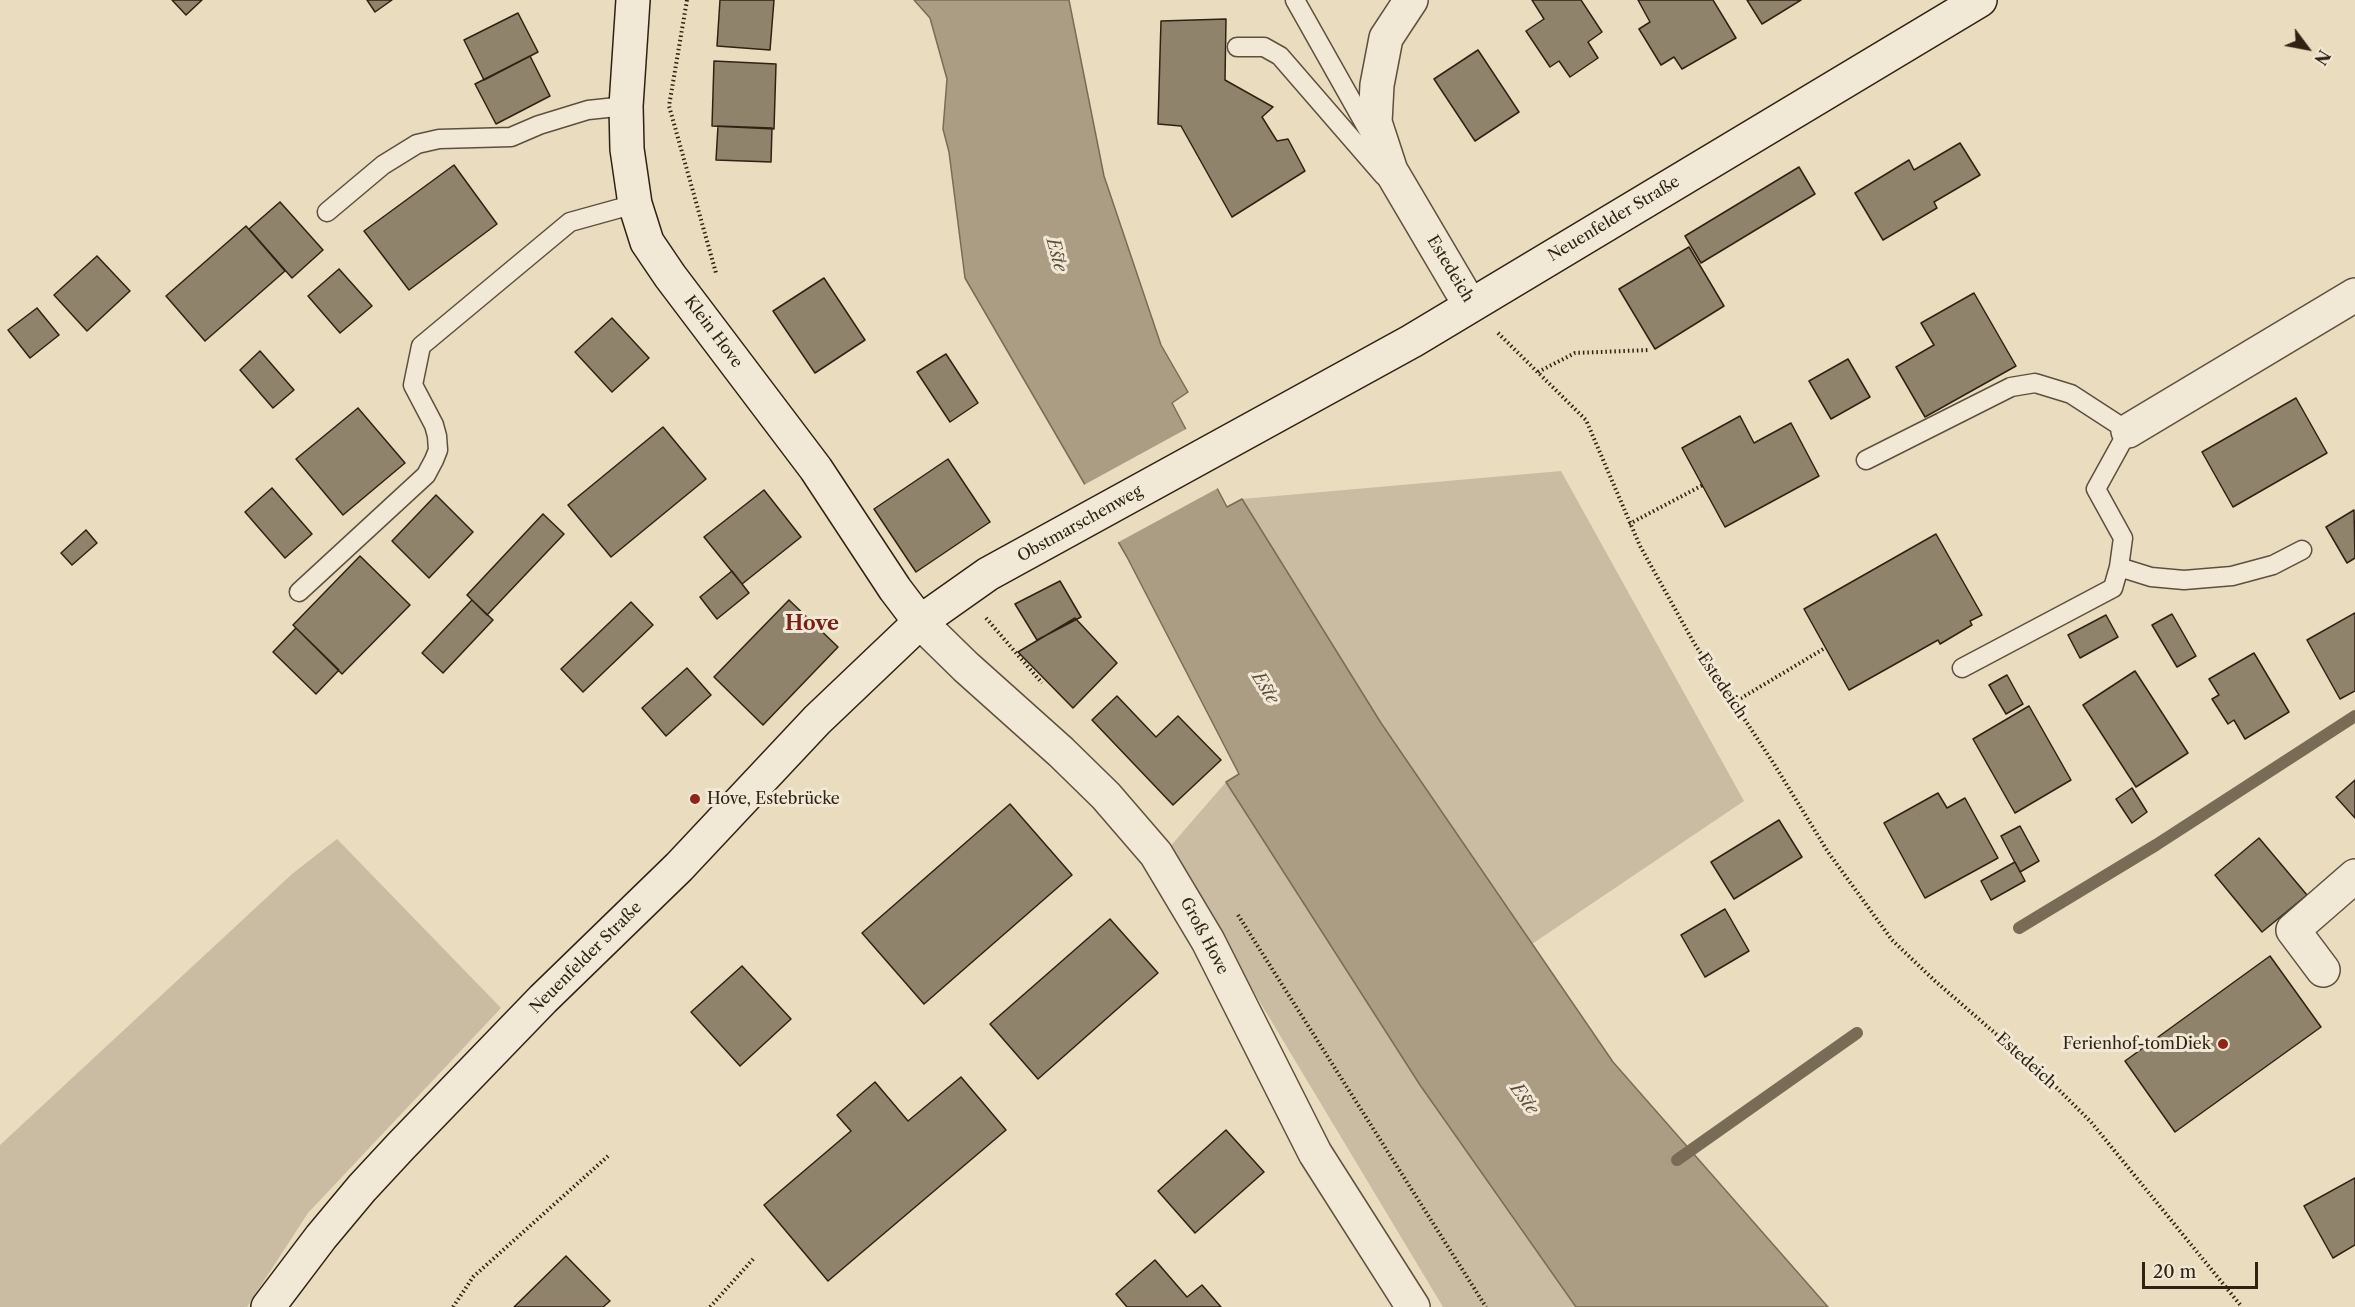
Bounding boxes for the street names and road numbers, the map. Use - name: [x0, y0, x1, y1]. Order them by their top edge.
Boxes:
- street label: Neuenfelder Straße: [1545, 172, 1683, 266]
- street label: Estedeich: [1423, 232, 1477, 306]
- street label: Klein Hove: [680, 292, 746, 372]
- street label: Obstmarschenweg: [1014, 482, 1146, 566]
- street label: Estedeich: [1693, 650, 1751, 722]
- street label: Groß Hove: [1176, 894, 1232, 978]
- street label: Neuenfelder Straße: [526, 898, 646, 1018]
- street label: Estedeich: [1992, 1029, 2060, 1093]

